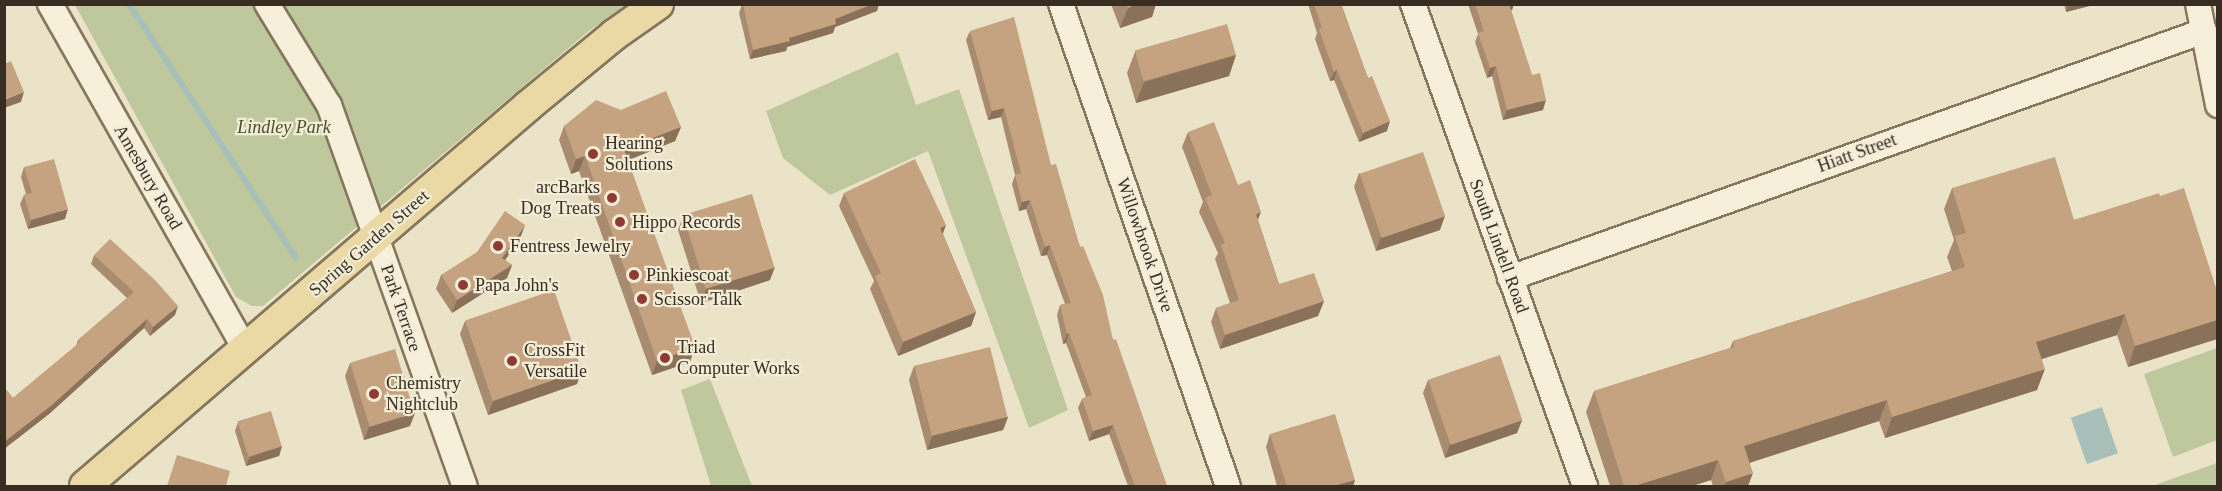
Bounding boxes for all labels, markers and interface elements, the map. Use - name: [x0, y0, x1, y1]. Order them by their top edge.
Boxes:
- park label: Lindley Park: [237, 116, 331, 138]
- street label: Amesbury Road: [109, 121, 187, 233]
- street label: Hiatt Street: [1815, 129, 1899, 177]
- place label: Hearing Solutions: [605, 133, 673, 176]
- marker: Hearing Solutions: [586, 147, 600, 161]
- street label: Willowbrook Drive: [1112, 175, 1178, 315]
- street label: South Lindell Road: [1465, 176, 1533, 316]
- place label: arcBarks Dog Treats: [520, 177, 600, 219]
- street label: Spring Garden Street: [305, 185, 433, 301]
- marker: arcBarks Dog Treats: [605, 191, 619, 205]
- place label: Hippo Records: [632, 211, 740, 233]
- marker: Hippo Records: [613, 215, 627, 229]
- place label: Fentress Jewelry: [510, 235, 630, 257]
- marker: Fentress Jewelry: [491, 239, 505, 253]
- street label: Park Terrace: [376, 261, 426, 355]
- place label: Pinkiescoat: [646, 264, 729, 286]
- marker: Pinkiescoat: [627, 268, 641, 282]
- place label: Papa John's: [475, 274, 559, 296]
- marker: Papa John's: [456, 278, 470, 292]
- place label: Scissor Talk: [654, 288, 742, 310]
- marker: Scissor Talk: [635, 292, 649, 306]
- place label: Triad Computer Works: [677, 337, 800, 380]
- place label: CrossFit Versatile: [524, 340, 587, 382]
- marker: Triad Computer Works: [658, 351, 672, 365]
- marker: CrossFit Versatile: [505, 354, 519, 368]
- place label: Chemistry Nightclub: [386, 373, 461, 416]
- marker: Chemistry Nightclub: [367, 387, 381, 401]

